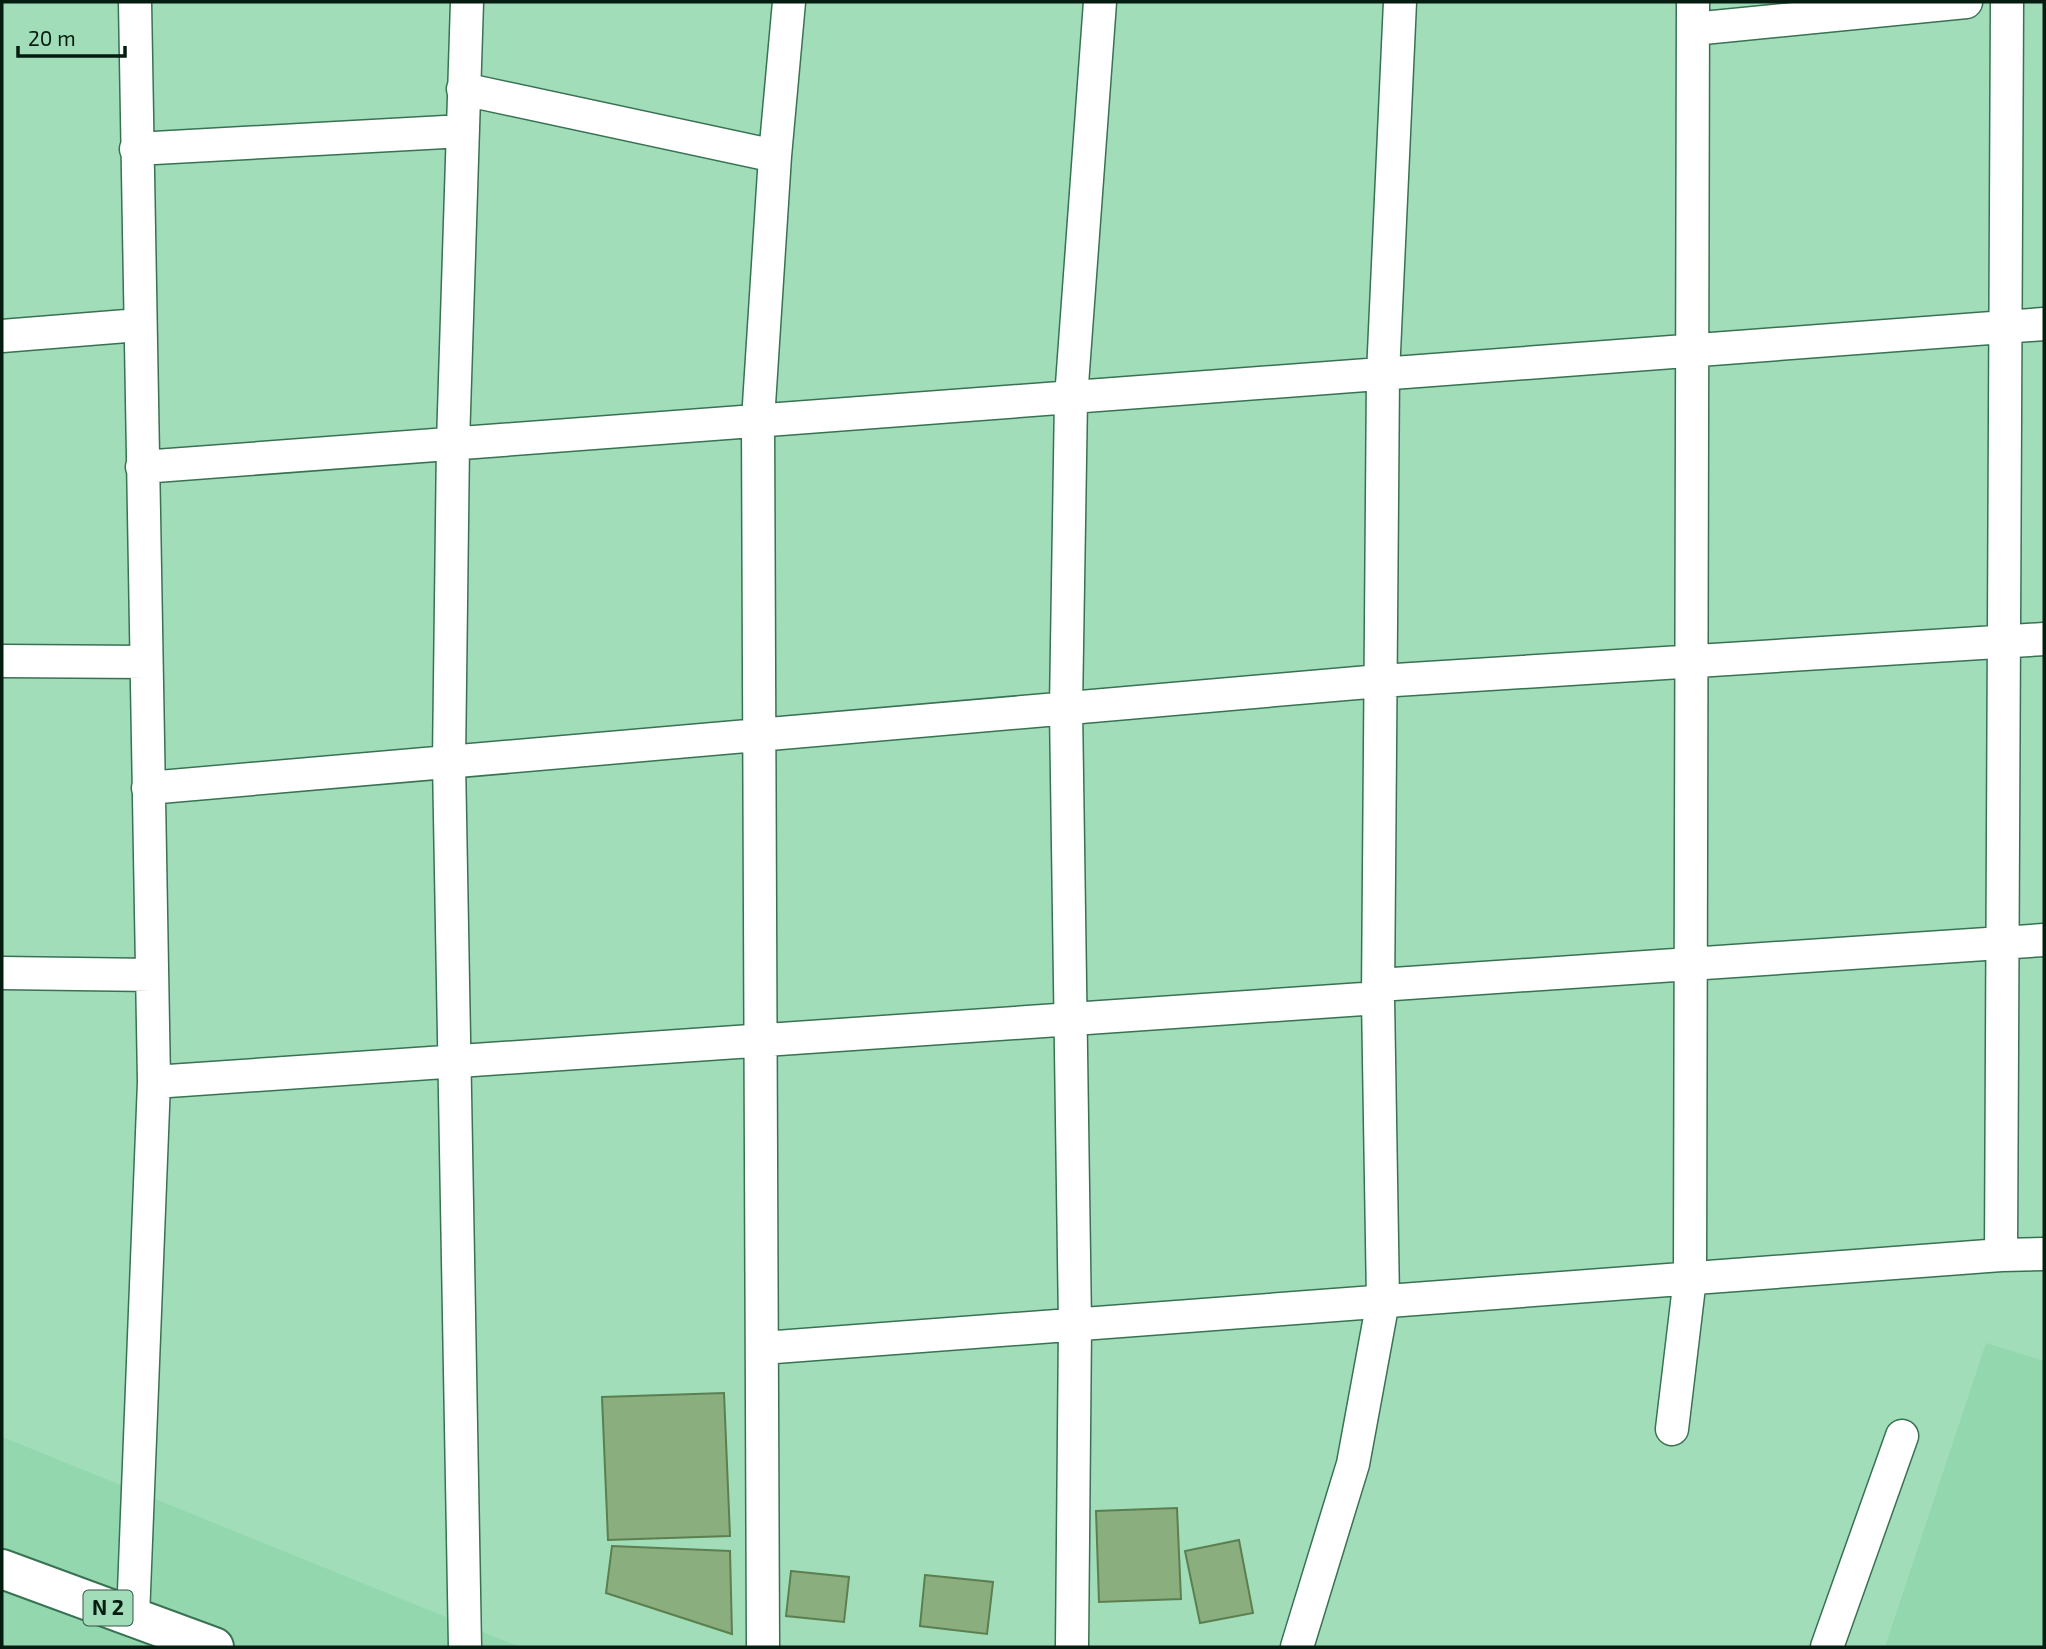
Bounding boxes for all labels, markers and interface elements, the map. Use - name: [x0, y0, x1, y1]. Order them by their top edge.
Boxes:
- scale bar: [18, 14, 124, 58]
- text: 20 m: [28, 25, 76, 50]
- road number: N 2: [84, 1590, 132, 1626]

